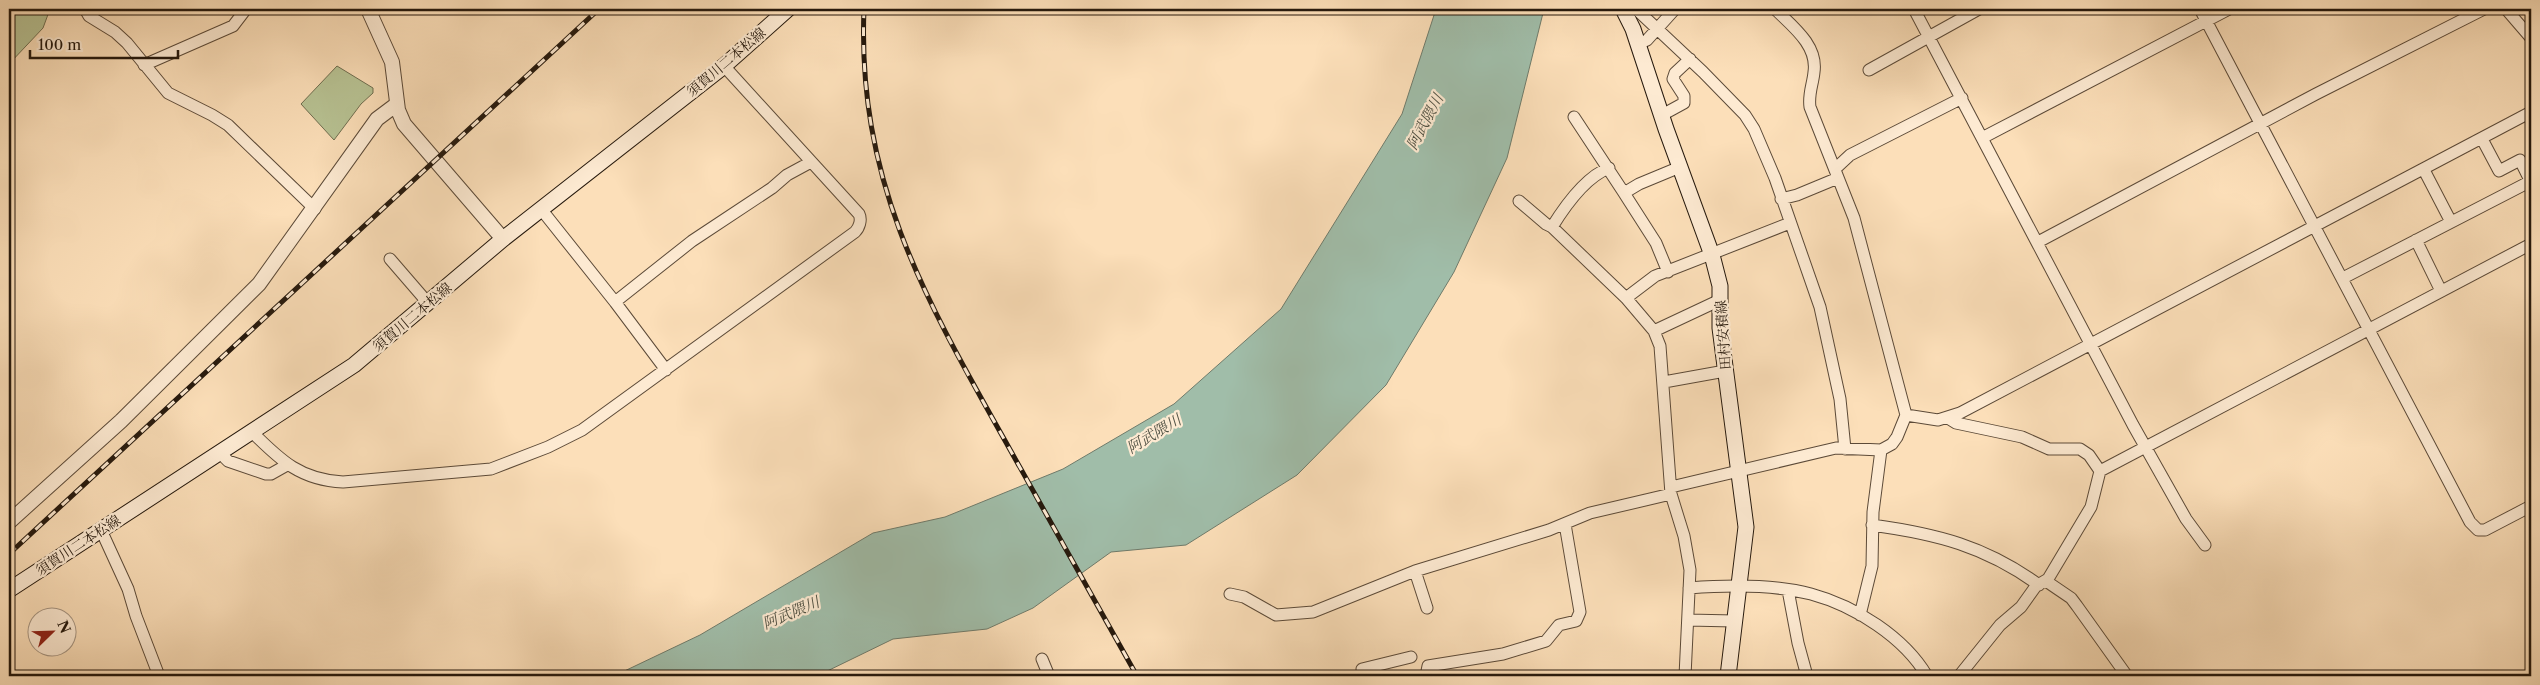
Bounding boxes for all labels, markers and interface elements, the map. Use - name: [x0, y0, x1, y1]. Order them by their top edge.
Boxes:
- street label: 須賀川二本松線: [683, 24, 769, 100]
- scale bar: [30, 28, 178, 60]
- text: 100 m: [38, 35, 81, 54]
- water label: 阿武隈川: [1402, 89, 1448, 153]
- street label: 須賀川二本松線: [369, 279, 455, 355]
- street label: 田村安積線: [1712, 299, 1734, 371]
- water label: 阿武隈川: [1123, 409, 1186, 457]
- street label: 須賀川二本松線: [32, 511, 124, 579]
- water label: 阿武隈川: [759, 591, 824, 633]
- north arrow: [28, 608, 78, 658]
- text: N: [53, 618, 75, 636]

